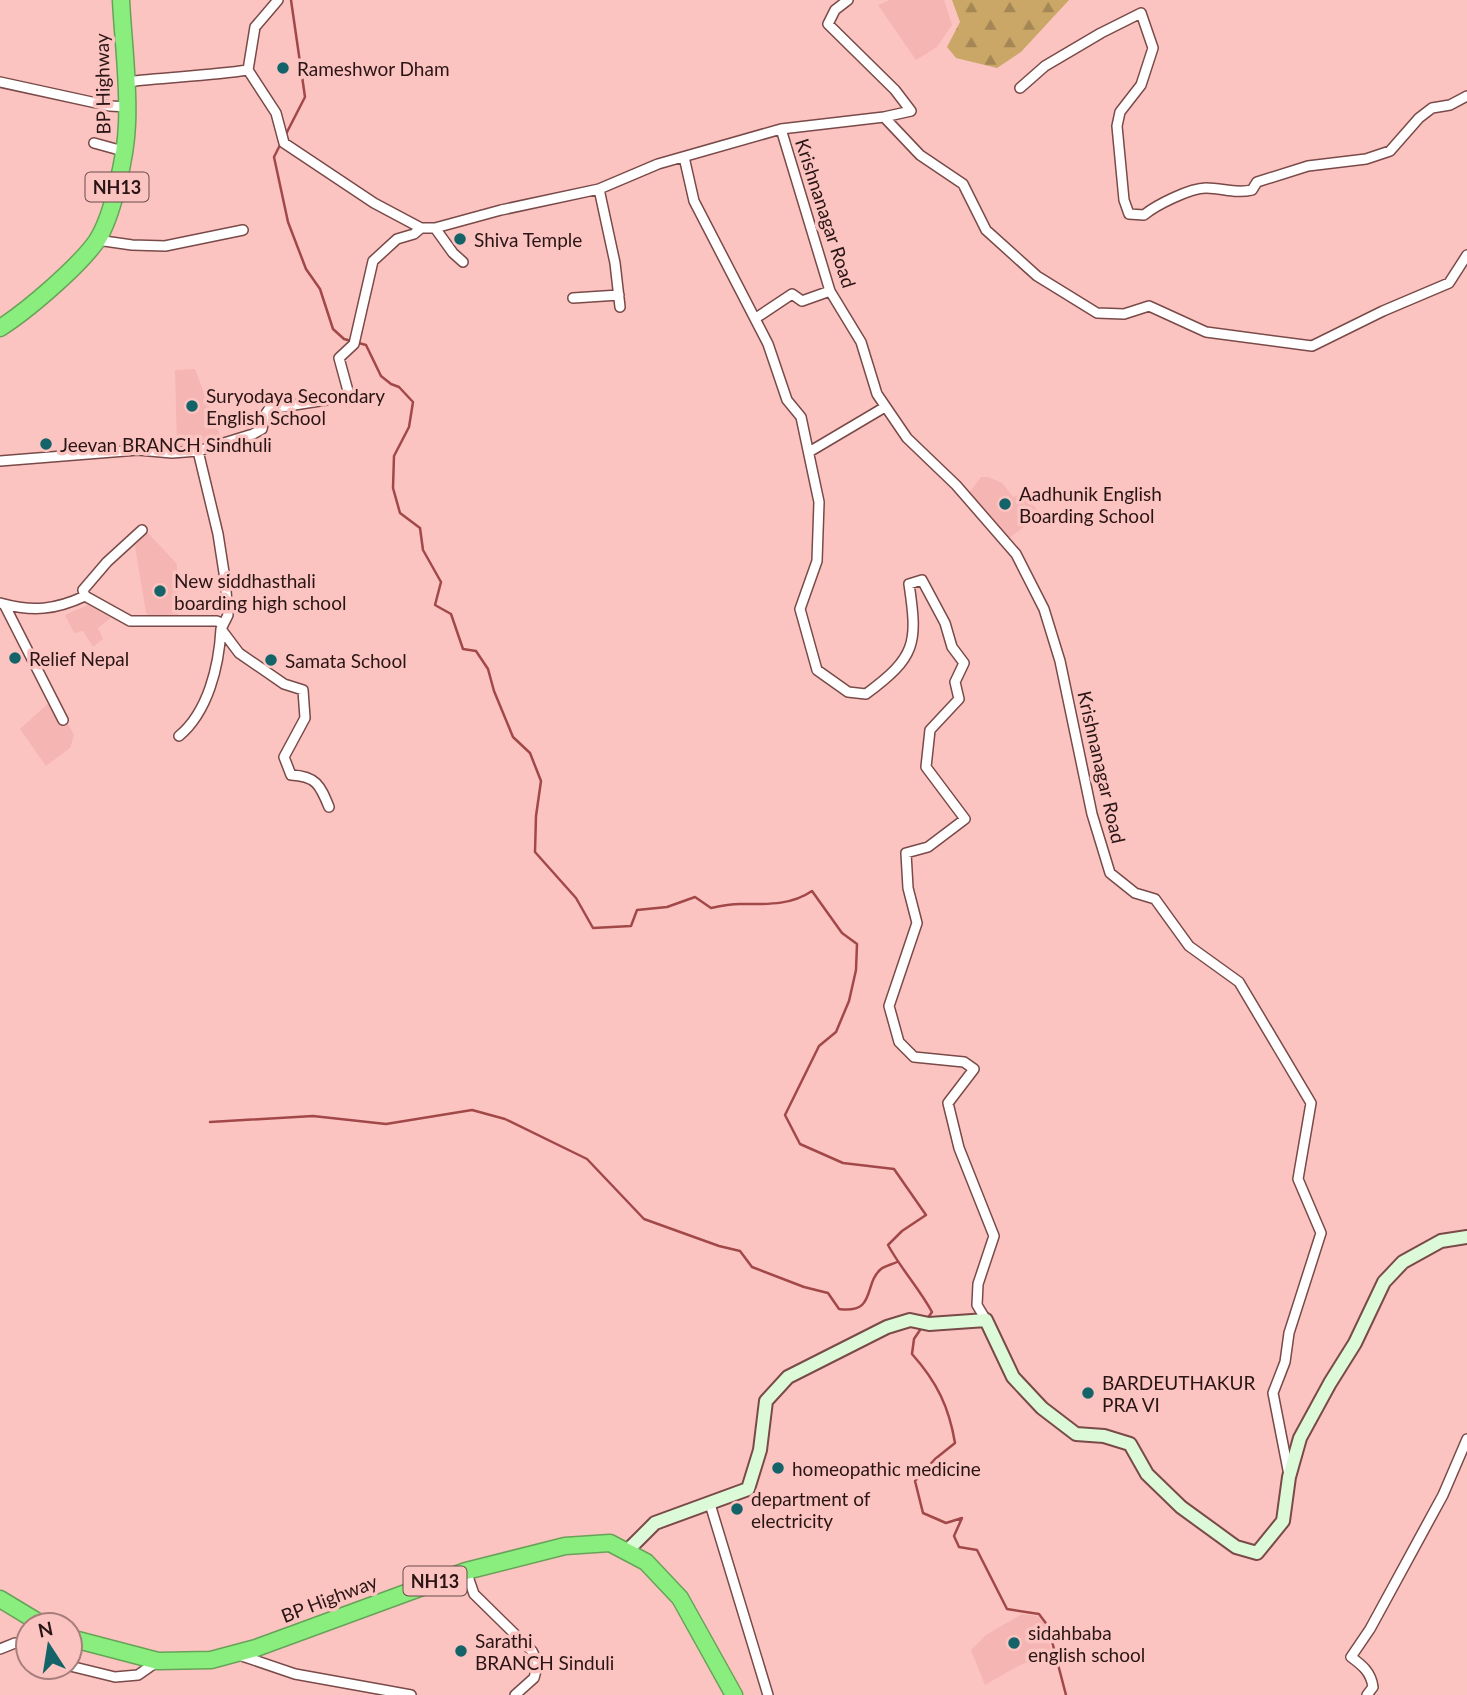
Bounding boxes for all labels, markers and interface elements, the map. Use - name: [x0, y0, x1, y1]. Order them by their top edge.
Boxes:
- street label: BP Highway: [90, 33, 114, 135]
- place label: Rameshwor Dham: [297, 57, 450, 80]
- marker: Rameshwor Dham: [275, 60, 291, 76]
- street label: Krishnanagar Road: [791, 135, 861, 291]
- road number: NH13: [86, 172, 148, 202]
- place label: Shiva Temple: [474, 228, 582, 251]
- marker: Shiva Temple: [452, 231, 468, 247]
- place label: Suryodaya Secondary English School: [206, 384, 385, 429]
- marker: Suryodaya Secondary English School: [184, 398, 200, 414]
- place label: Jeevan BRANCH Sindhuli: [60, 433, 272, 456]
- marker: Jeevan BRANCH Sindhuli: [38, 436, 54, 452]
- place label: Aadhunik English Boarding School: [1019, 482, 1162, 527]
- marker: Aadhunik English Boarding School: [997, 496, 1013, 512]
- place label: New siddhasthali boarding high school: [174, 569, 346, 614]
- marker: New siddhasthali boarding high school: [152, 583, 168, 599]
- place label: Relief Nepal: [29, 647, 129, 670]
- place label: Samata School: [285, 649, 407, 672]
- marker: Relief Nepal: [7, 650, 23, 666]
- marker: Samata School: [263, 652, 279, 668]
- street label: Krishnanagar Road: [1073, 688, 1131, 846]
- place label: BARDEUTHAKUR PRA VI: [1102, 1371, 1255, 1416]
- marker: BARDEUTHAKUR PRA VI: [1080, 1385, 1096, 1401]
- place label: homeopathic medicine: [792, 1457, 981, 1480]
- marker: homeopathic medicine: [770, 1460, 786, 1476]
- place label: department of electricity: [751, 1487, 871, 1532]
- marker: department of electricity: [729, 1501, 745, 1517]
- road number: NH13: [404, 1566, 466, 1596]
- street label: BP Highway: [278, 1569, 381, 1627]
- north arrow: [14, 1611, 84, 1681]
- text: N: [36, 1616, 55, 1642]
- place label: sidahbaba english school: [1028, 1621, 1145, 1666]
- place label: Sarathi BRANCH Sinduli: [475, 1629, 614, 1674]
- marker: sidahbaba english school: [1006, 1635, 1022, 1651]
- marker: Sarathi BRANCH Sinduli: [453, 1643, 469, 1659]

